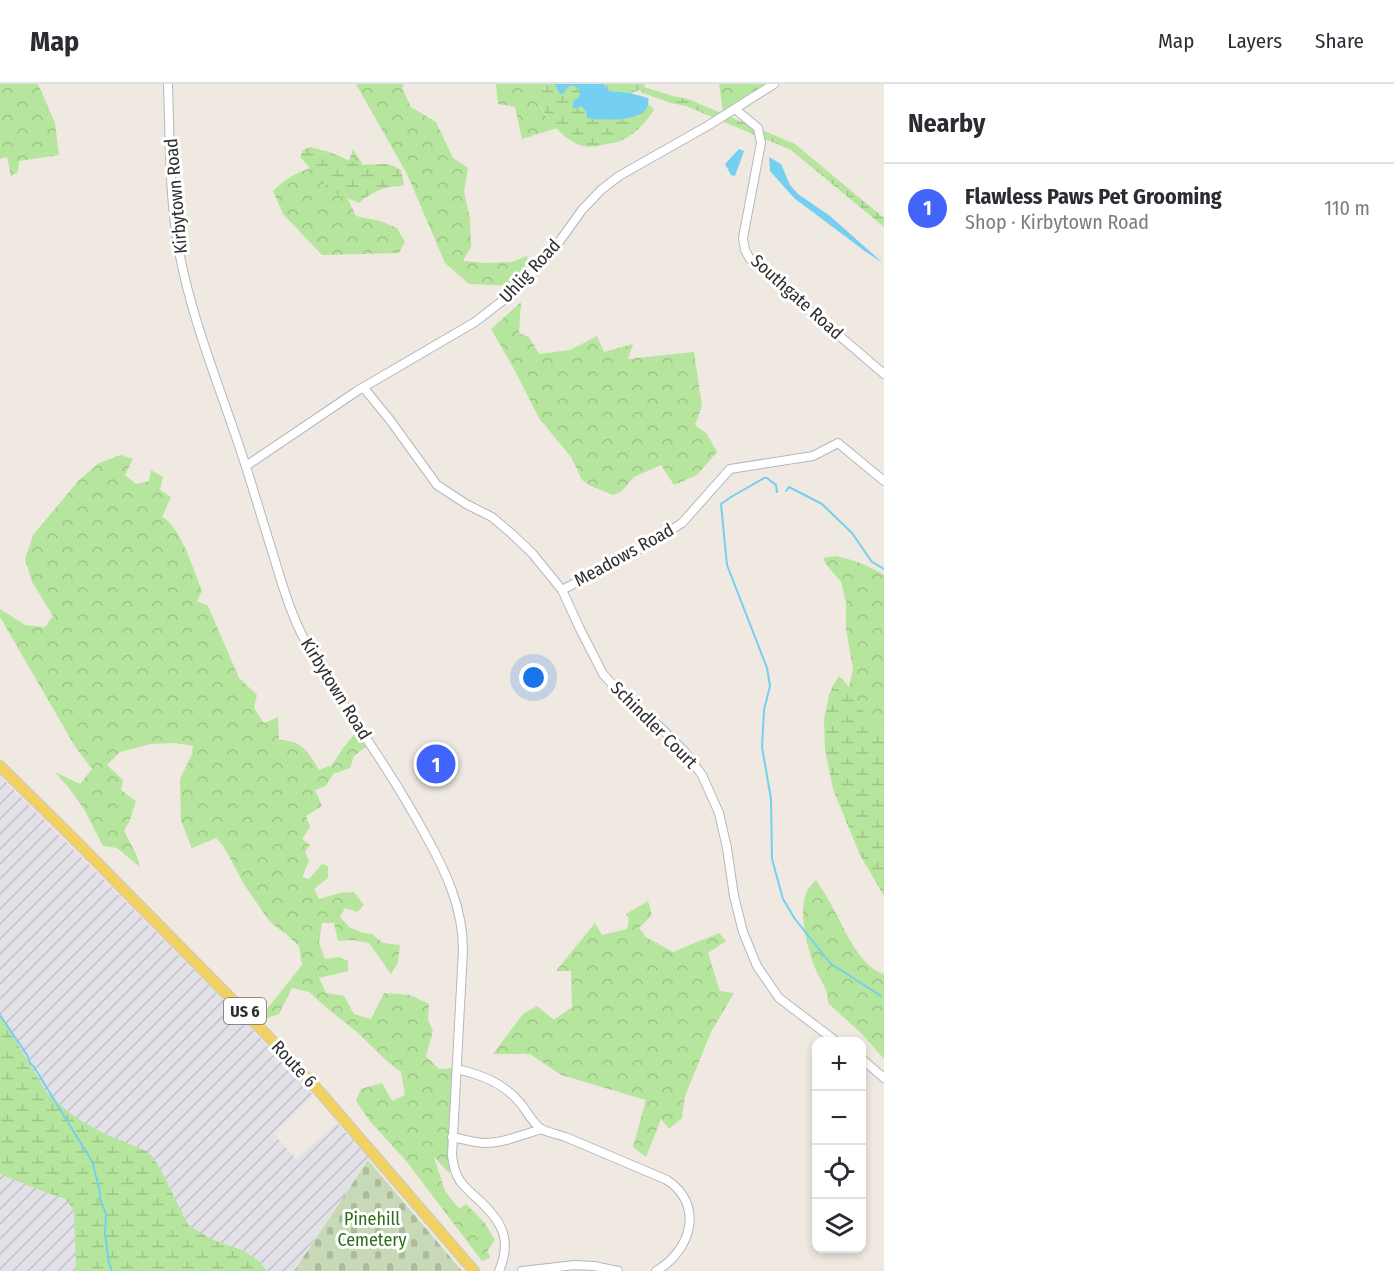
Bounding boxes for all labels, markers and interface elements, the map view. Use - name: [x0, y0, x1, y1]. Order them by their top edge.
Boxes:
- text: Map: [30, 25, 79, 58]
- text: Map: [1158, 28, 1194, 54]
- text: Layers: [1227, 28, 1282, 54]
- text: Share: [1315, 28, 1364, 54]
- text: Nearby: [908, 108, 985, 139]
- street label: Kirbytown Road: [160, 137, 192, 255]
- text: Flawless Paws Pet Grooming: [965, 183, 1222, 210]
- text: 1: [923, 196, 932, 220]
- text: 110 m: [1324, 196, 1370, 220]
- text: Shop · Kirbytown Road: [965, 210, 1149, 234]
- street label: Uhlig Road: [495, 234, 565, 308]
- street label: Southgate Road: [746, 250, 848, 344]
- street label: Meadows Road: [570, 519, 678, 591]
- street label: Kirbytown Road: [296, 634, 376, 744]
- your location: [519, 663, 548, 692]
- street label: Schindler Court: [606, 677, 702, 773]
- pin: 1: [416, 742, 456, 786]
- road number: US 6: [224, 998, 266, 1024]
- street label: Route 6: [267, 1036, 321, 1092]
- map controls: [812, 1037, 866, 1253]
- button: +: [812, 1037, 866, 1091]
- button: −: [812, 1091, 866, 1145]
- button: locate: [812, 1145, 866, 1199]
- button: layers: [812, 1199, 866, 1253]
- park label: Pinehill Cemetery: [337, 1208, 407, 1251]

